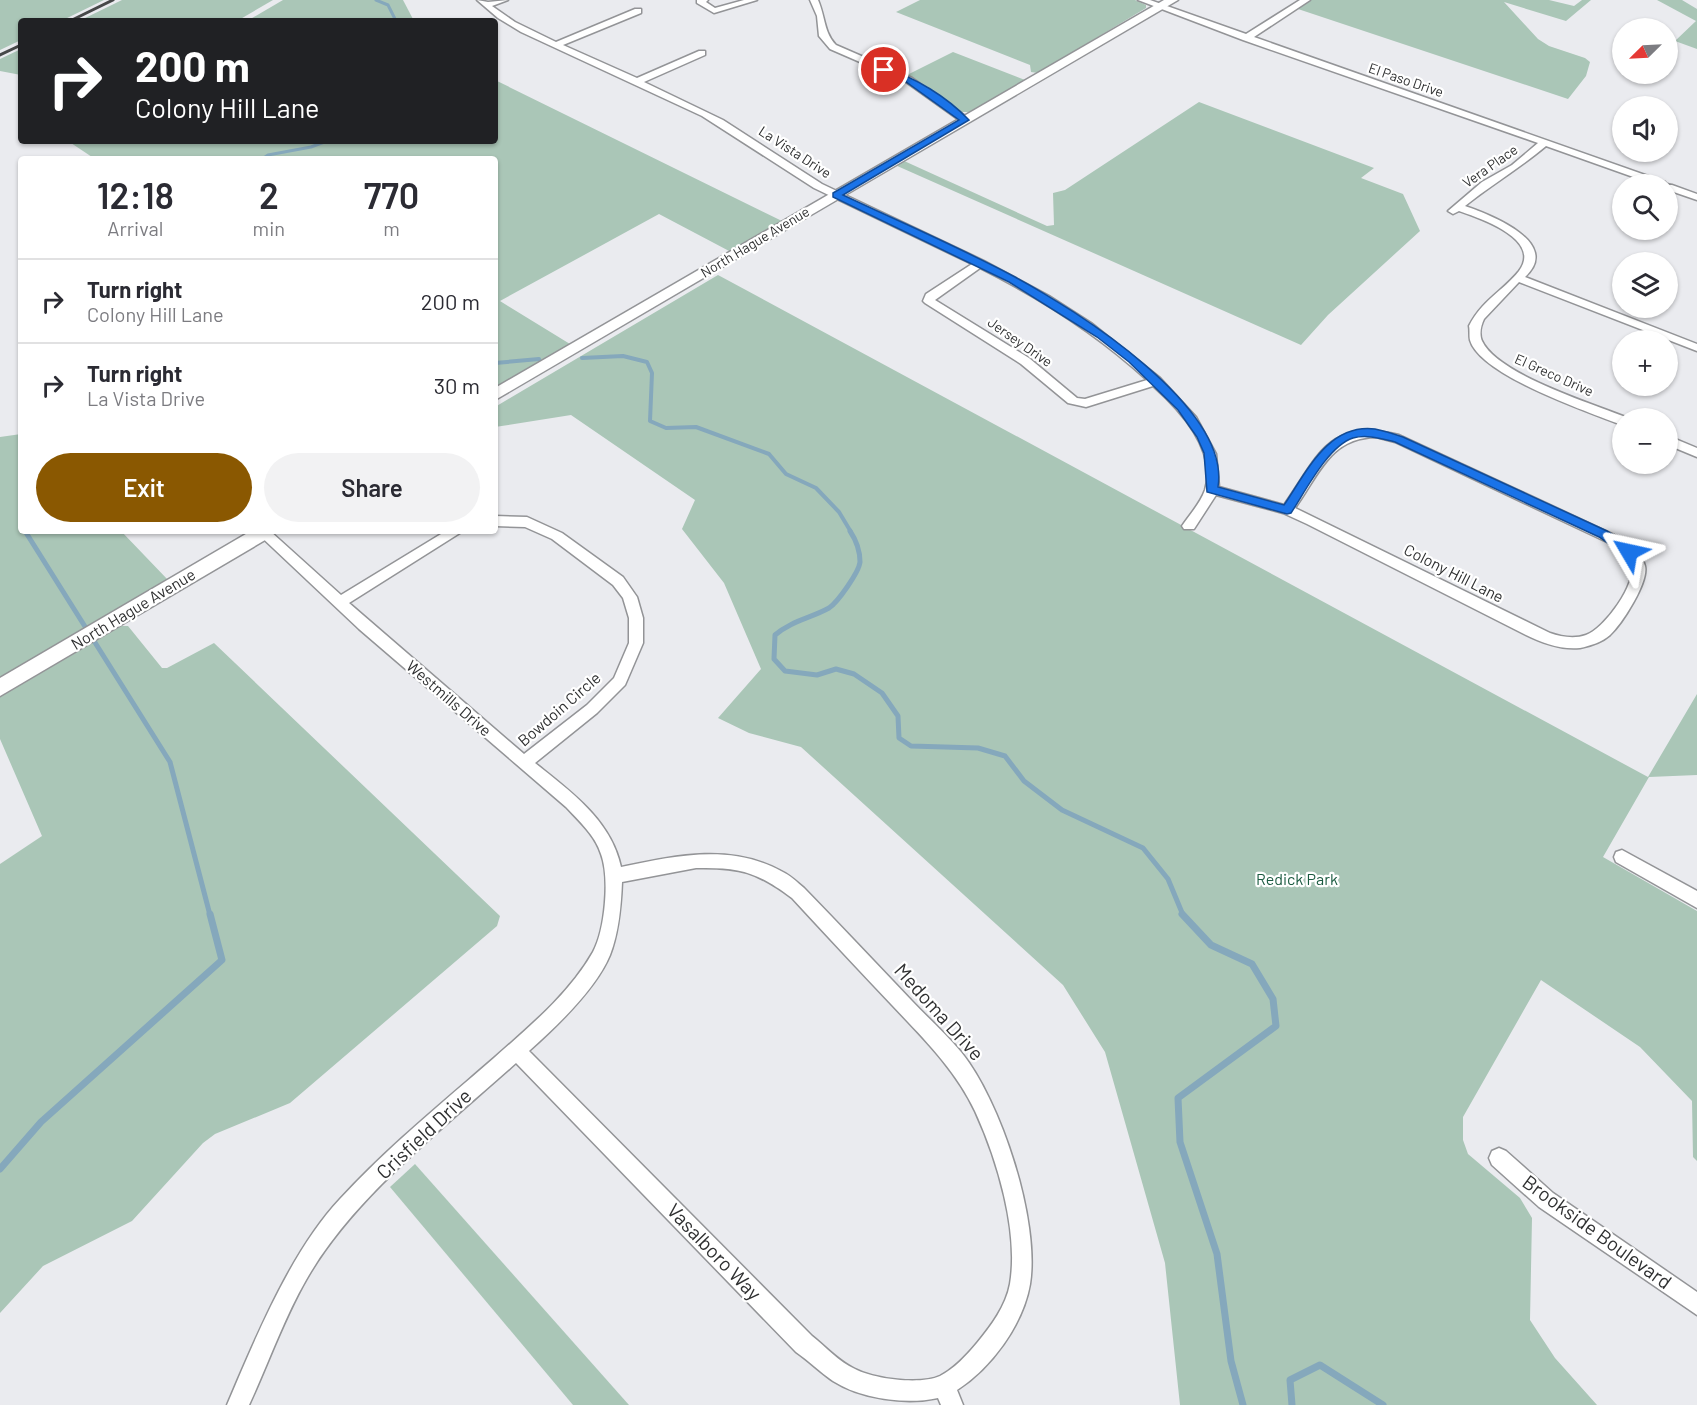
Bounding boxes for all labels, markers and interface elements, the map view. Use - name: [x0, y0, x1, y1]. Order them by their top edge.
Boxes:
- north arrow: [1612, 18, 1678, 84]
- map controls: [1612, 18, 1678, 474]
- text: 200 m: [135, 40, 250, 90]
- icon: right: [36, 42, 114, 120]
- pin: [858, 44, 909, 95]
- icon: arrive: [867, 53, 900, 86]
- street label: El Paso Drive: [1366, 59, 1446, 100]
- text: Colony Hill Lane: [135, 91, 319, 123]
- button: sound: [1612, 96, 1678, 162]
- street label: La Vista Drive: [756, 122, 835, 181]
- street label: Vera Place: [1459, 140, 1521, 191]
- text: 12:18: [97, 173, 174, 216]
- text: 2: [259, 173, 279, 216]
- text: 770: [364, 173, 419, 216]
- button: search: [1612, 174, 1678, 240]
- street label: North Hague Avenue: [697, 202, 812, 281]
- text: Arrival: [107, 216, 163, 240]
- text: min: [253, 216, 285, 240]
- text: m: [383, 216, 400, 240]
- button: layers: [1612, 252, 1678, 318]
- text: Turn right: [87, 276, 182, 302]
- icon: right: [36, 285, 69, 318]
- text: 200 m: [421, 288, 480, 314]
- text: Colony Hill Lane: [87, 302, 224, 326]
- street label: Jersey Drive: [985, 313, 1056, 370]
- button: +: [1612, 330, 1678, 396]
- street label: El Greco Drive: [1512, 350, 1596, 399]
- text: Turn right: [87, 360, 182, 386]
- icon: right: [36, 369, 69, 402]
- text: 30 m: [434, 372, 480, 398]
- text: La Vista Drive: [87, 386, 205, 410]
- button: −: [1612, 408, 1678, 474]
- button: Exit: [36, 453, 252, 522]
- button: Share: [264, 453, 480, 522]
- position arrow: [1597, 520, 1661, 584]
- street label: Colony Hill Lane: [1401, 539, 1507, 606]
- street label: North Hague Avenue: [67, 564, 198, 653]
- street label: Westmills Drive: [403, 656, 496, 740]
- street label: Bowdoin Circle: [514, 668, 604, 750]
- park label: Redick Park: [1256, 869, 1338, 888]
- street label: Medoma Drive: [890, 958, 990, 1065]
- street label: Crisfield Drive: [371, 1083, 476, 1183]
- street label: Brookside Boulevard: [1518, 1169, 1677, 1293]
- street label: Vasalboro Way: [663, 1198, 767, 1305]

